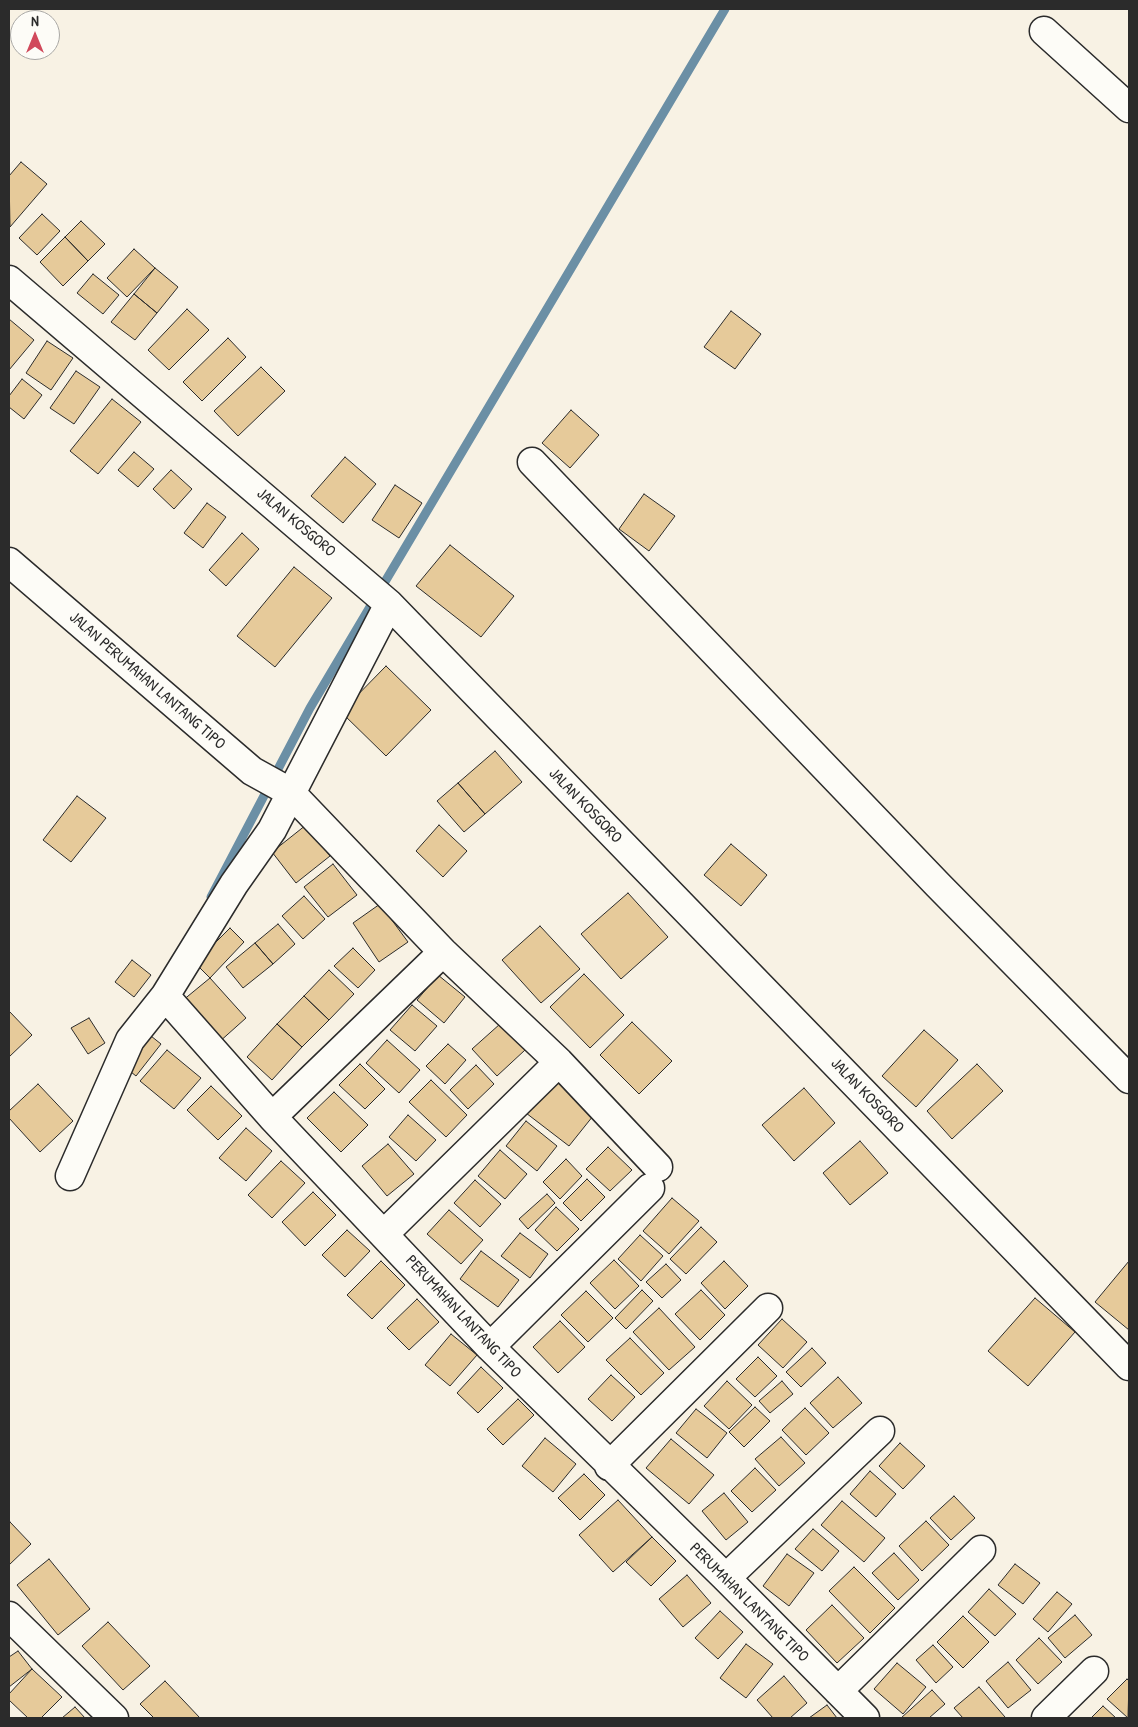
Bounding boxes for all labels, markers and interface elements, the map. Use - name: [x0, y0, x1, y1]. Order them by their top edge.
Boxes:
- north arrow: [10, 10, 60, 60]
- text: N: [31, 11, 39, 30]
- street label: JALAN KOSGORO: [253, 484, 339, 562]
- street label: JALAN PERUMAHAN LANTANG TIPO: [65, 608, 229, 754]
- street label: JALAN KOSGORO: [544, 764, 626, 848]
- street label: JALAN KOSGORO: [826, 1054, 908, 1138]
- street label: PERUMAHAN LANTANG TIPO: [401, 1252, 525, 1382]
- street label: PERUMAHAN LANTANG TIPO: [685, 1539, 813, 1667]

